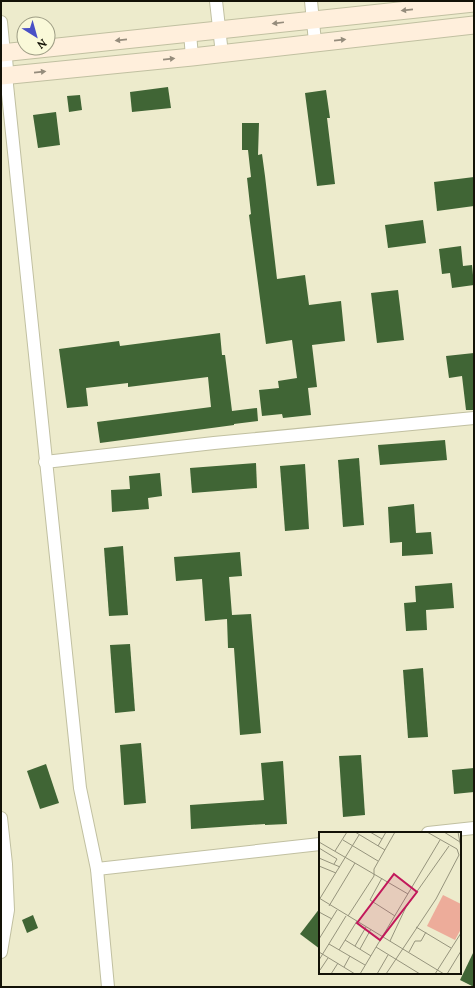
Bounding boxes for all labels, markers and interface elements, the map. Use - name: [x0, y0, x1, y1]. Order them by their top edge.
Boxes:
- one-way arrow: [401, 6, 413, 13]
- north arrow: [16, 16, 56, 56]
- one-way arrow: [272, 20, 284, 26]
- text: N: [34, 36, 50, 52]
- one-way arrow: [334, 36, 346, 43]
- one-way arrow: [115, 37, 127, 44]
- one-way arrow: [163, 56, 175, 63]
- one-way arrow: [34, 69, 46, 75]
- inset map: [319, 832, 461, 974]

